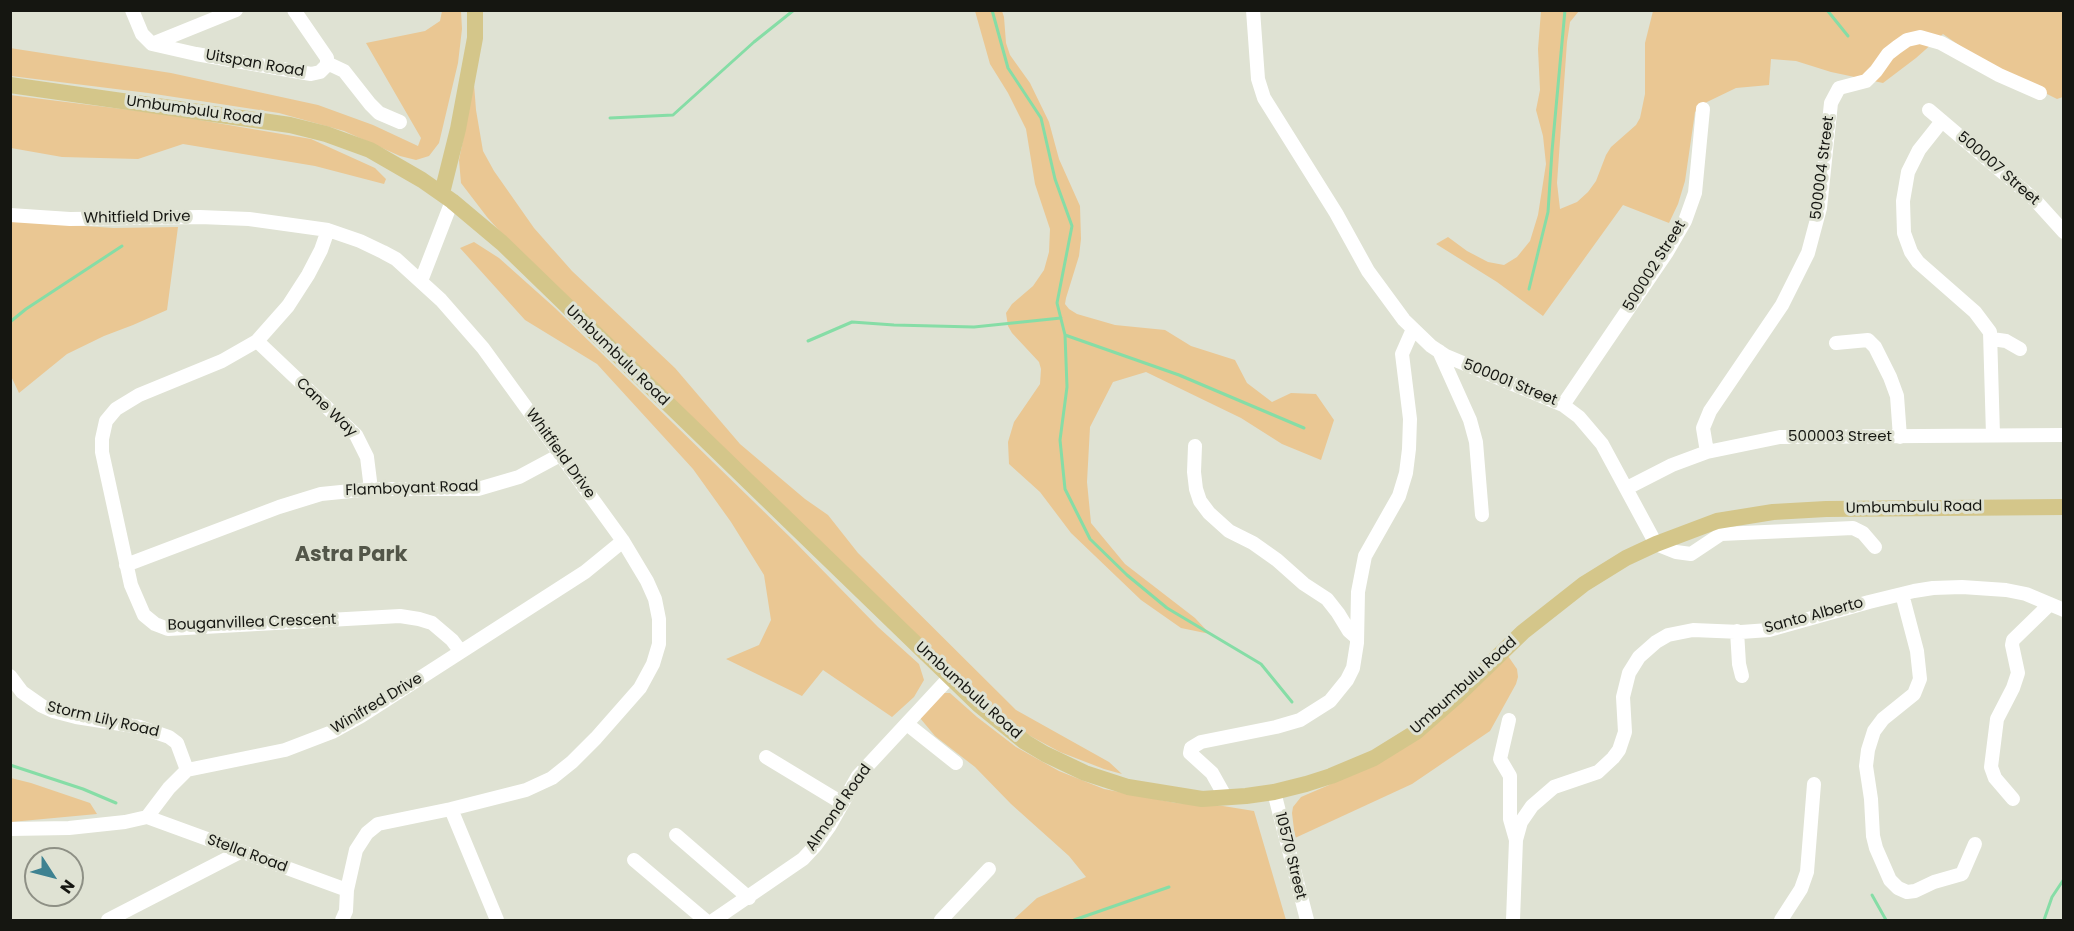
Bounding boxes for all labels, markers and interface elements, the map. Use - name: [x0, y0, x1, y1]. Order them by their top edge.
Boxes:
- street label: Uitspan Road: [204, 46, 306, 82]
- street label: Umbumbulu Road: [125, 93, 263, 129]
- street label: 500004 Street: [1808, 115, 1838, 221]
- street label: 500007 Street: [1953, 128, 2043, 210]
- street label: Whitfield Drive: [83, 208, 191, 228]
- street label: 500002 Street: [1620, 217, 1690, 315]
- street label: Umbumbulu Road: [562, 302, 672, 410]
- street label: 500001 Street: [1460, 356, 1560, 410]
- street label: Cane Way: [292, 374, 360, 442]
- street label: Whitfield Drive: [521, 406, 599, 502]
- street label: 500003 Street: [1788, 428, 1892, 446]
- street label: Flamboyant Road: [345, 478, 479, 500]
- street label: Umbumbulu Road: [1845, 498, 1983, 518]
- district label: Astra Park: [295, 543, 407, 569]
- street label: Santo Alberto: [1763, 594, 1865, 638]
- street label: Bouganvillea Crescent: [167, 611, 337, 635]
- street label: Umbumbulu Road: [1407, 634, 1521, 738]
- street label: Umbumbulu Road: [911, 639, 1025, 743]
- street label: Winifred Drive: [328, 670, 426, 738]
- street label: Storm Lily Road: [45, 698, 161, 742]
- street label: Almond Road: [802, 761, 876, 855]
- street label: 10570 Street: [1270, 811, 1310, 901]
- street label: Stella Road: [204, 831, 290, 877]
- north arrow: [24, 847, 84, 907]
- text: N: [55, 875, 80, 898]

